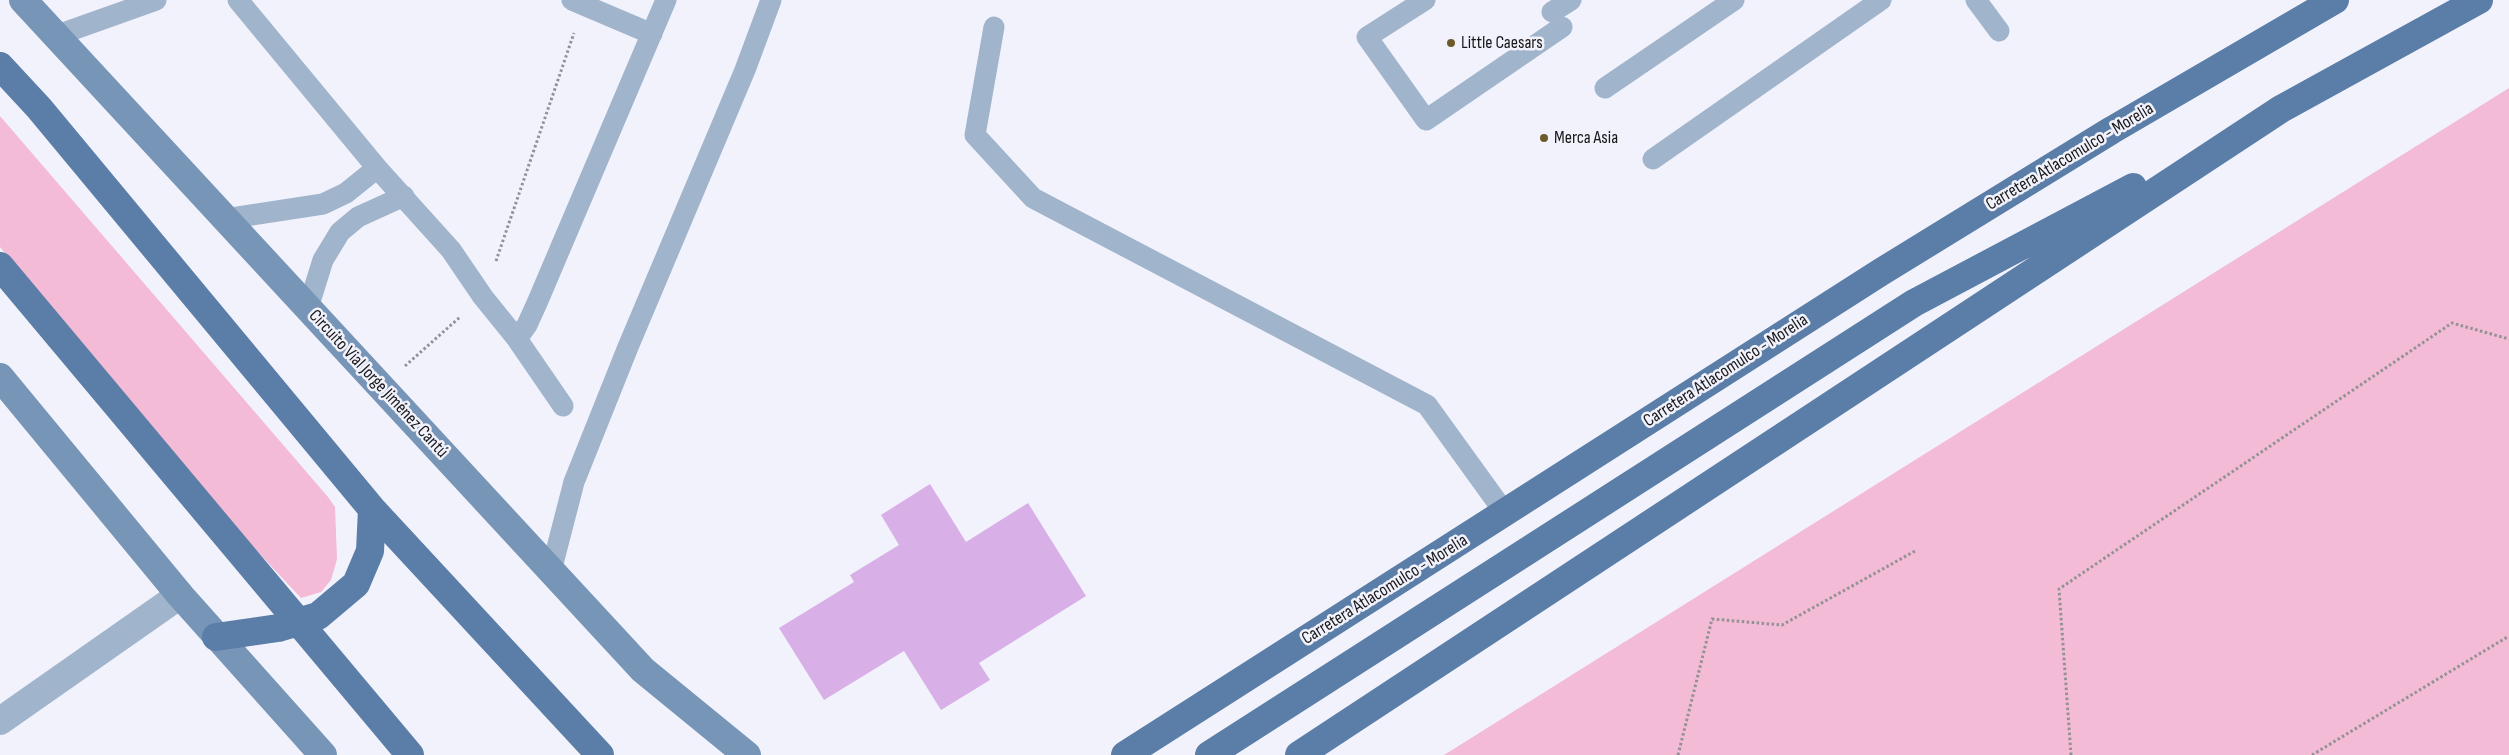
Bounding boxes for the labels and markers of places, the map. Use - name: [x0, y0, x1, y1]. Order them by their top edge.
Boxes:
- place label: Little Caesars: [1461, 32, 1543, 54]
- marker: Little Caesars: [1445, 37, 1457, 49]
- place label: Merca Asia: [1554, 127, 1618, 149]
- marker: Merca Asia: [1538, 132, 1550, 144]

